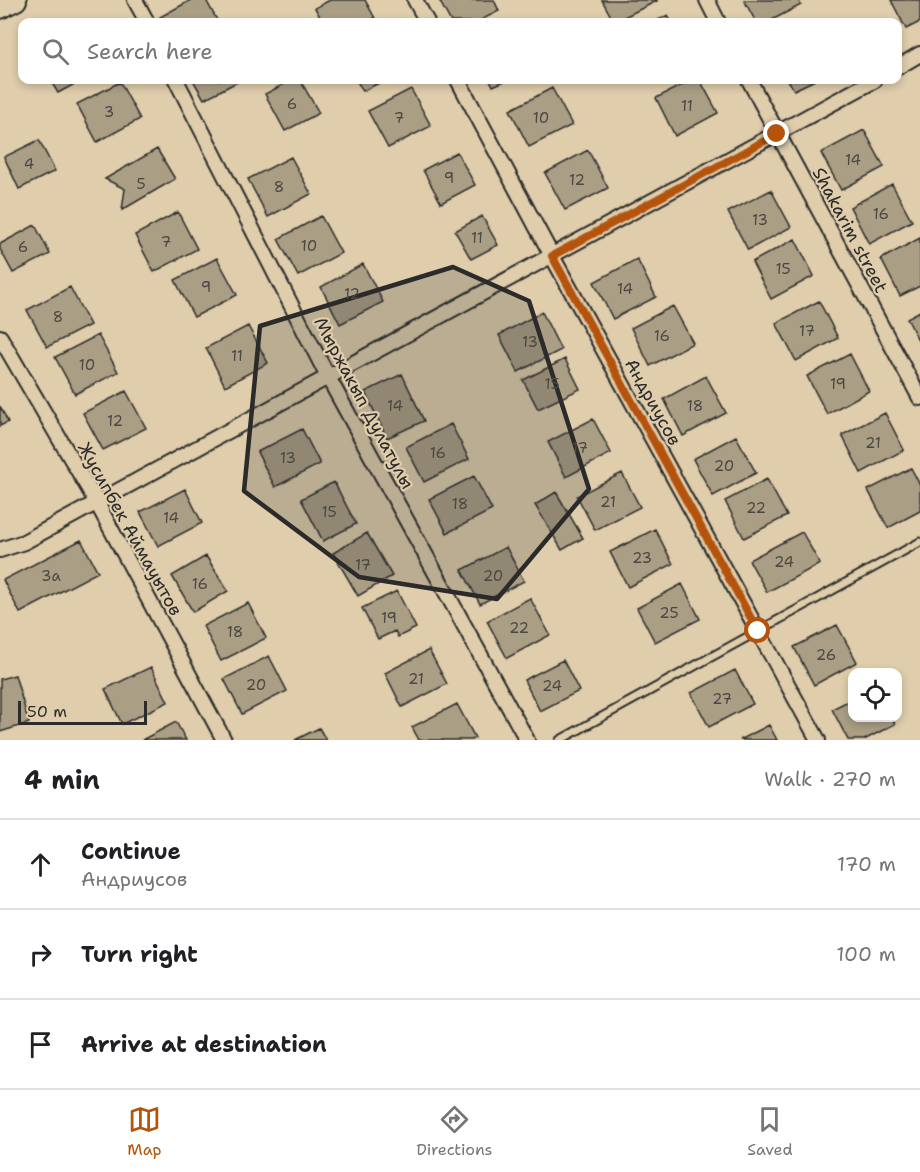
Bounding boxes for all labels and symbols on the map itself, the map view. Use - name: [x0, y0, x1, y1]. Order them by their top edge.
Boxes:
- house number: 6: [287, 94, 297, 114]
- house number: 11: [681, 96, 693, 116]
- house number: 3: [104, 102, 114, 122]
- house number: 7: [394, 108, 404, 128]
- house number: 10: [533, 108, 549, 128]
- route end: [763, 120, 789, 146]
- house number: 14: [845, 150, 861, 170]
- house number: 4: [24, 154, 34, 174]
- street label: Shakarim street: [807, 163, 893, 297]
- house number: 9: [444, 168, 454, 188]
- house number: 12: [569, 170, 585, 190]
- house number: 5: [136, 174, 146, 194]
- house number: 8: [274, 177, 284, 197]
- house number: 16: [873, 204, 889, 224]
- house number: 13: [752, 210, 768, 230]
- house number: 11: [471, 228, 483, 248]
- house number: 7: [161, 232, 171, 252]
- house number: 10: [301, 236, 317, 256]
- house number: 6: [18, 237, 28, 257]
- house number: 15: [775, 259, 791, 279]
- house number: 9: [201, 277, 211, 297]
- house number: 14: [617, 279, 633, 299]
- house number: 12: [344, 284, 360, 304]
- house number: 8: [53, 307, 63, 327]
- street label: Мыржакып Дулатулы: [308, 313, 420, 493]
- house number: 17: [799, 321, 815, 341]
- house number: 16: [654, 326, 670, 346]
- house number: 13: [522, 332, 538, 352]
- house number: 11: [231, 346, 243, 366]
- street label: Андриусов: [619, 354, 687, 450]
- house number: 10: [79, 355, 95, 375]
- house number: 15: [544, 374, 560, 394]
- house number: 19: [830, 374, 846, 394]
- house number: 14: [387, 396, 403, 416]
- house number: 18: [687, 396, 703, 416]
- house number: 12: [107, 411, 123, 431]
- house number: 21: [865, 433, 881, 453]
- street label: Жусипбек Аймауытов: [72, 438, 188, 620]
- house number: 17: [572, 438, 588, 458]
- house number: 16: [430, 443, 446, 463]
- house number: 13: [280, 448, 296, 468]
- house number: 20: [714, 456, 734, 476]
- house number: 21: [600, 492, 616, 512]
- house number: 18: [452, 494, 468, 514]
- house number: 22: [746, 498, 766, 518]
- house number: 15: [321, 502, 337, 522]
- house number: 14: [163, 508, 179, 528]
- house number: 23: [632, 548, 652, 568]
- house number: 24: [774, 552, 794, 572]
- house number: 17: [355, 555, 371, 575]
- house number: 3а: [41, 566, 62, 586]
- house number: 20: [483, 566, 503, 586]
- house number: 16: [192, 574, 208, 594]
- house number: 25: [659, 603, 679, 623]
- house number: 19: [381, 608, 397, 628]
- route start: [744, 617, 770, 643]
- house number: 22: [509, 618, 529, 638]
- house number: 18: [227, 622, 243, 642]
- house number: 26: [816, 645, 836, 665]
- house number: 21: [408, 669, 424, 689]
- house number: 20: [246, 675, 266, 695]
- house number: 24: [542, 676, 562, 696]
- house number: 27: [712, 689, 732, 709]
- scale bar: [18, 698, 147, 726]

